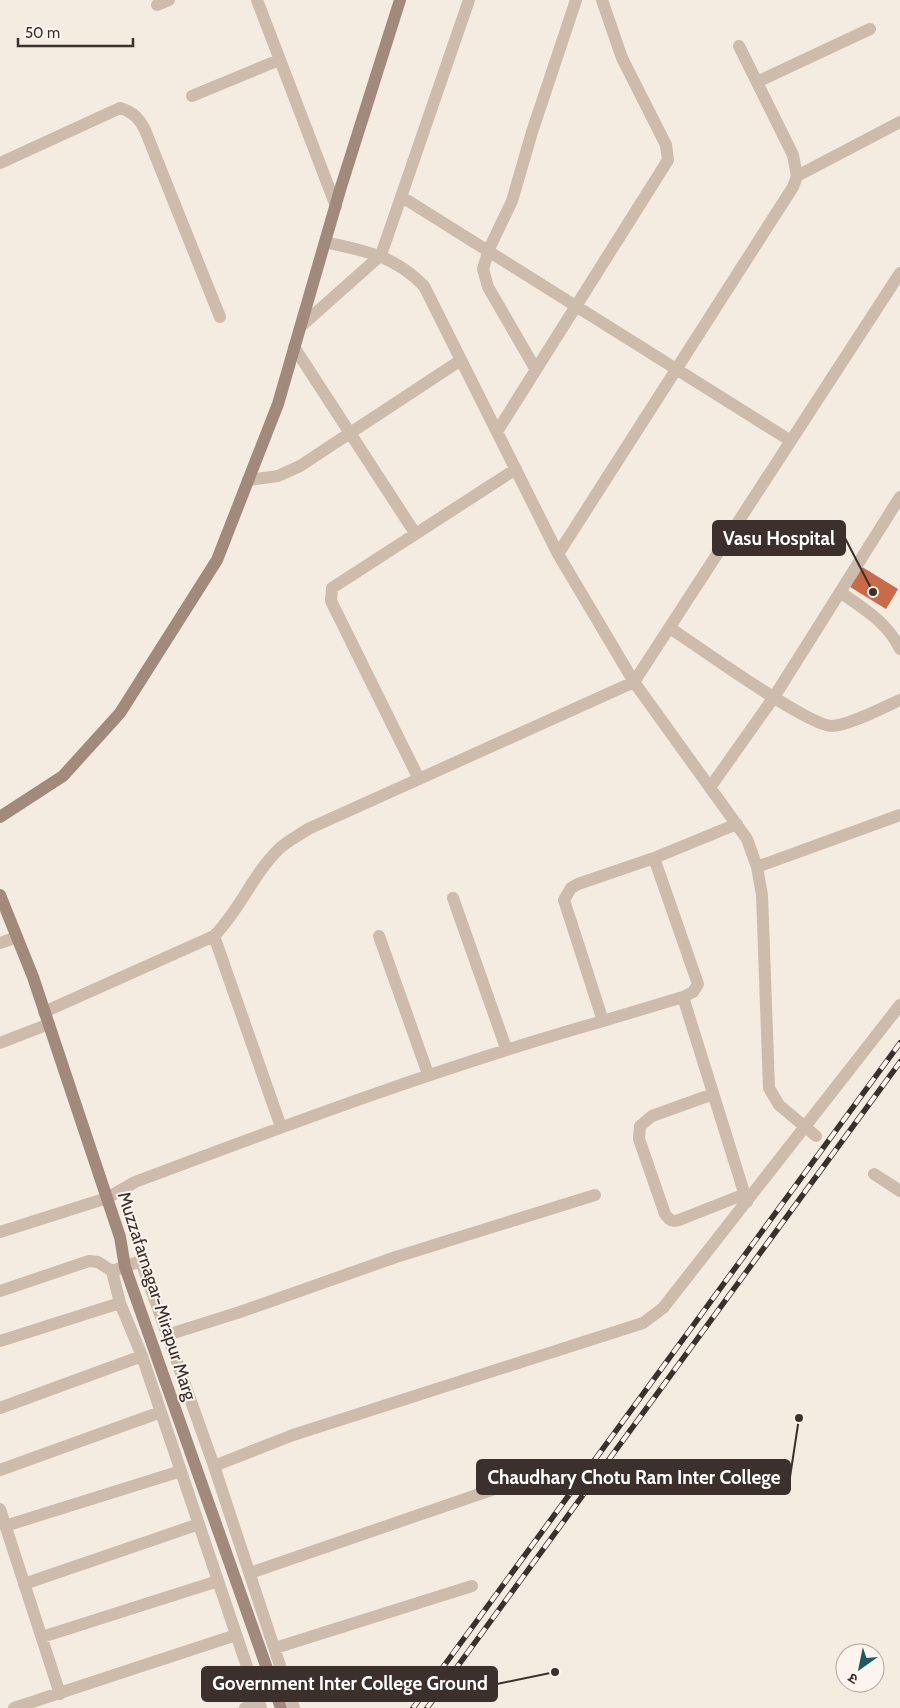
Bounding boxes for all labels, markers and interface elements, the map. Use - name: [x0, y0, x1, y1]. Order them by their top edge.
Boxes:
- scale bar: [18, 15, 132, 47]
- text: 50 m: [25, 24, 60, 42]
- callout: Vasu Hospital: [713, 521, 845, 555]
- text: Vasu Hospital: [723, 527, 835, 550]
- street label: Muzzafarnagar-Mirapur Marg: [113, 1189, 201, 1404]
- callout: Chaudhary Chotu Ram Inter College: [477, 1460, 790, 1494]
- text: Chaudhary Chotu Ram Inter College: [487, 1466, 781, 1489]
- north arrow: [835, 1643, 885, 1693]
- callout: Government Inter College Ground: [202, 1667, 497, 1701]
- text: उ: [844, 1669, 861, 1689]
- text: Government Inter College Ground: [212, 1672, 488, 1695]

